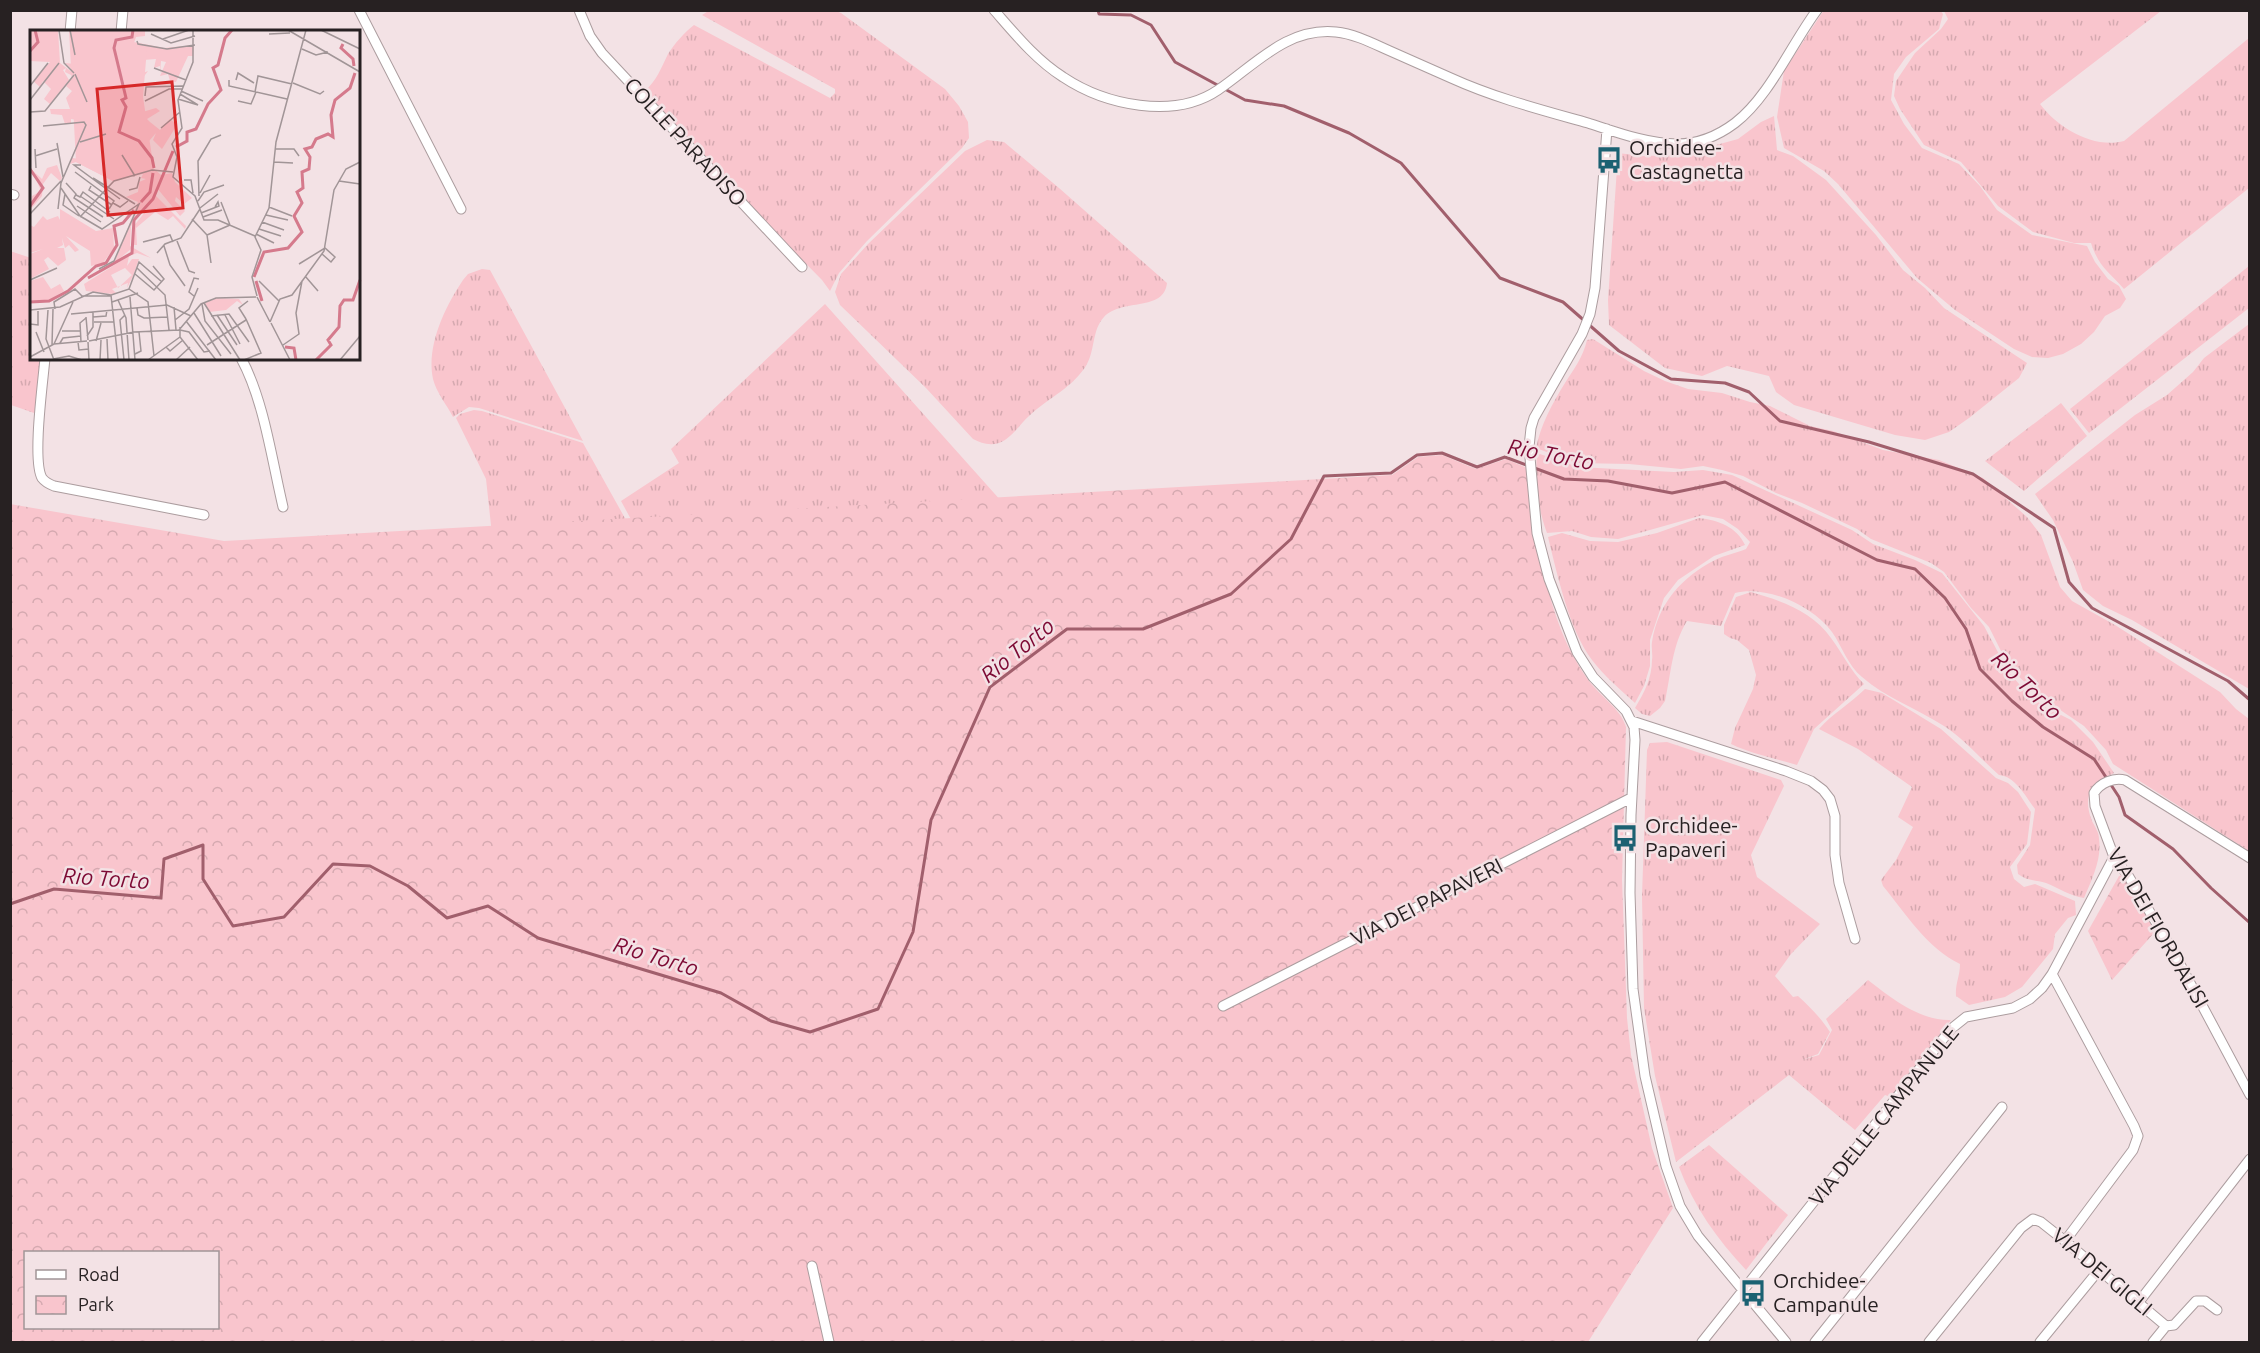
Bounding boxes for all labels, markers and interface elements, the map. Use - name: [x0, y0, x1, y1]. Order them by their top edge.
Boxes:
- inset map: [30, 30, 360, 360]
- street label: COLLE PARADISO: [620, 72, 751, 211]
- place label: Orchidee- Castagnetta: [1629, 135, 1744, 183]
- bus stop icon: Orchidee- Castagnetta: [1594, 145, 1624, 175]
- water label: Rio Torto: [1506, 433, 1596, 474]
- water label: Rio Torto: [975, 612, 1058, 687]
- water label: Rio Torto: [1987, 645, 2067, 724]
- place label: Orchidee- Papaveri: [1645, 813, 1738, 861]
- bus stop icon: Orchidee- Papaveri: [1610, 823, 1640, 853]
- street label: VIA DEI FIORDALISI: [2103, 843, 2214, 1012]
- street label: VIA DEI PAPAVERI: [1347, 852, 1506, 950]
- water label: Rio Torto: [62, 862, 150, 893]
- water label: Rio Torto: [611, 931, 702, 980]
- street label: VIA DELLE CAMPANULE: [1803, 1021, 1963, 1210]
- street label: VIA DEI GIGLI: [2048, 1222, 2158, 1320]
- legend: [24, 1251, 219, 1329]
- text: Road: [78, 1264, 120, 1284]
- place label: Orchidee- Campanule: [1773, 1268, 1879, 1316]
- bus stop icon: Orchidee- Campanule: [1738, 1278, 1768, 1308]
- text: Park: [78, 1294, 114, 1314]

